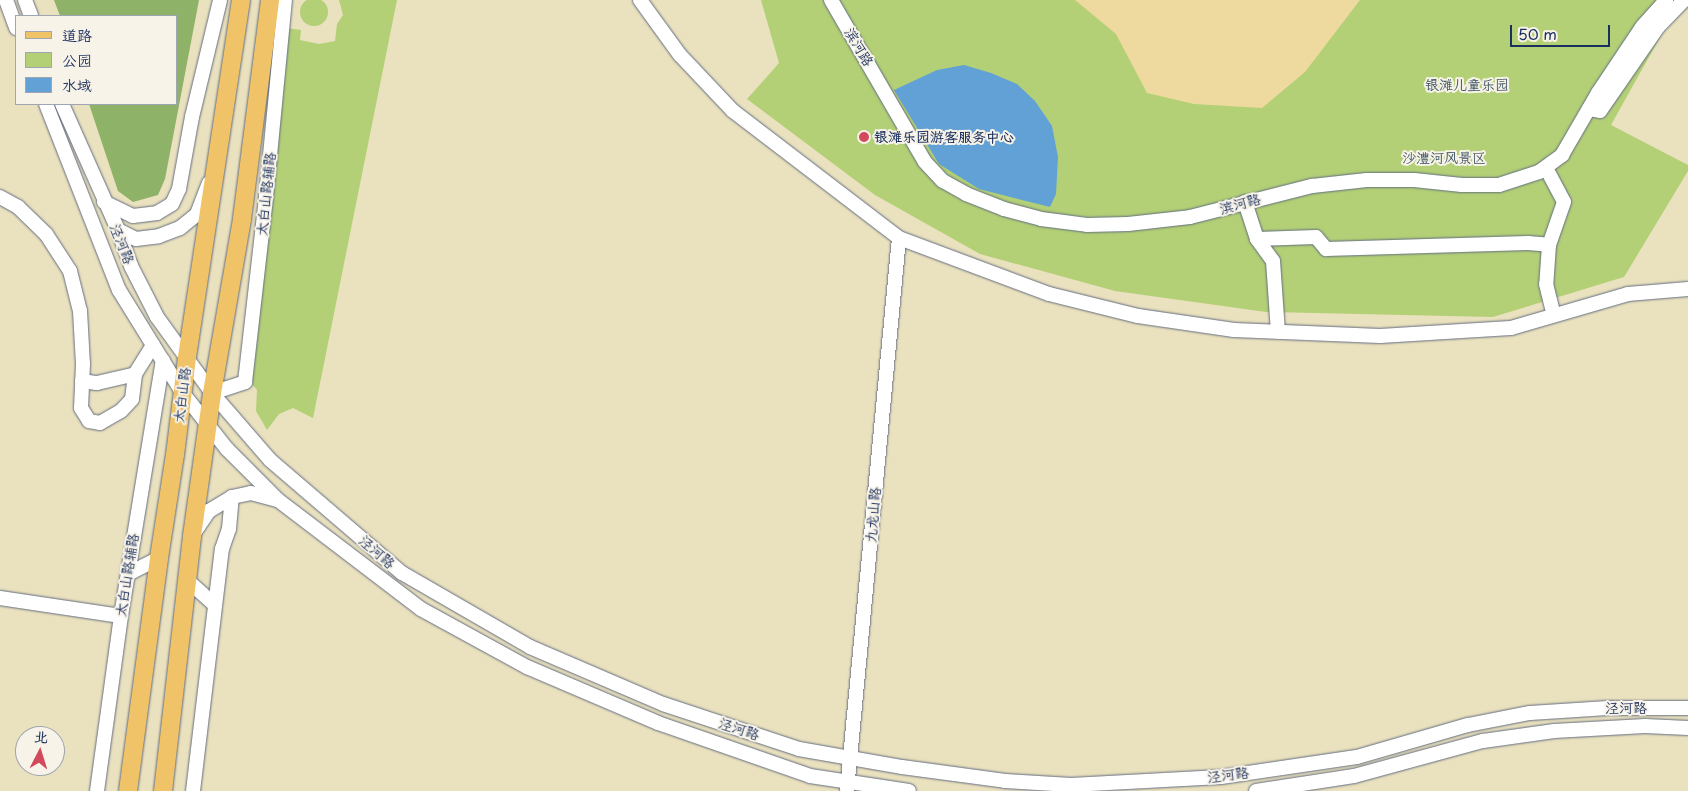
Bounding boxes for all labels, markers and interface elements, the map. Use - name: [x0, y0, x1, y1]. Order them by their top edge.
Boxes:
- legend: [15, 15, 178, 105]
- scale bar: [1513, 15, 1613, 47]
- text: 50 m: [1518, 22, 1557, 45]
- text: 道路: [62, 23, 92, 46]
- street label: 滨河路: [841, 25, 877, 69]
- text: 公园: [62, 48, 92, 71]
- text: 水域: [62, 73, 92, 96]
- park label: 银滩儿童乐园: [1425, 77, 1509, 93]
- place label: 银滩乐园游客服务中心: [874, 129, 1014, 145]
- marker: 银滩乐园游客服务中心: [858, 131, 870, 143]
- park label: 沙澧河风景区: [1402, 150, 1486, 166]
- street label: 太白山路辅路: [253, 151, 279, 237]
- street label: 滨河路: [1218, 190, 1262, 218]
- street label: 泾河路: [106, 221, 138, 267]
- street label: 太白山路: [170, 366, 194, 424]
- street label: 九龙山路: [862, 486, 884, 544]
- street label: 太白山路辅路: [112, 532, 142, 618]
- street label: 泾河路: [356, 532, 398, 572]
- street label: 泾河路: [1605, 700, 1647, 716]
- street label: 泾河路: [716, 715, 762, 743]
- text: 北: [33, 725, 49, 748]
- north arrow: [15, 726, 65, 776]
- street label: 泾河路: [1206, 764, 1250, 786]

